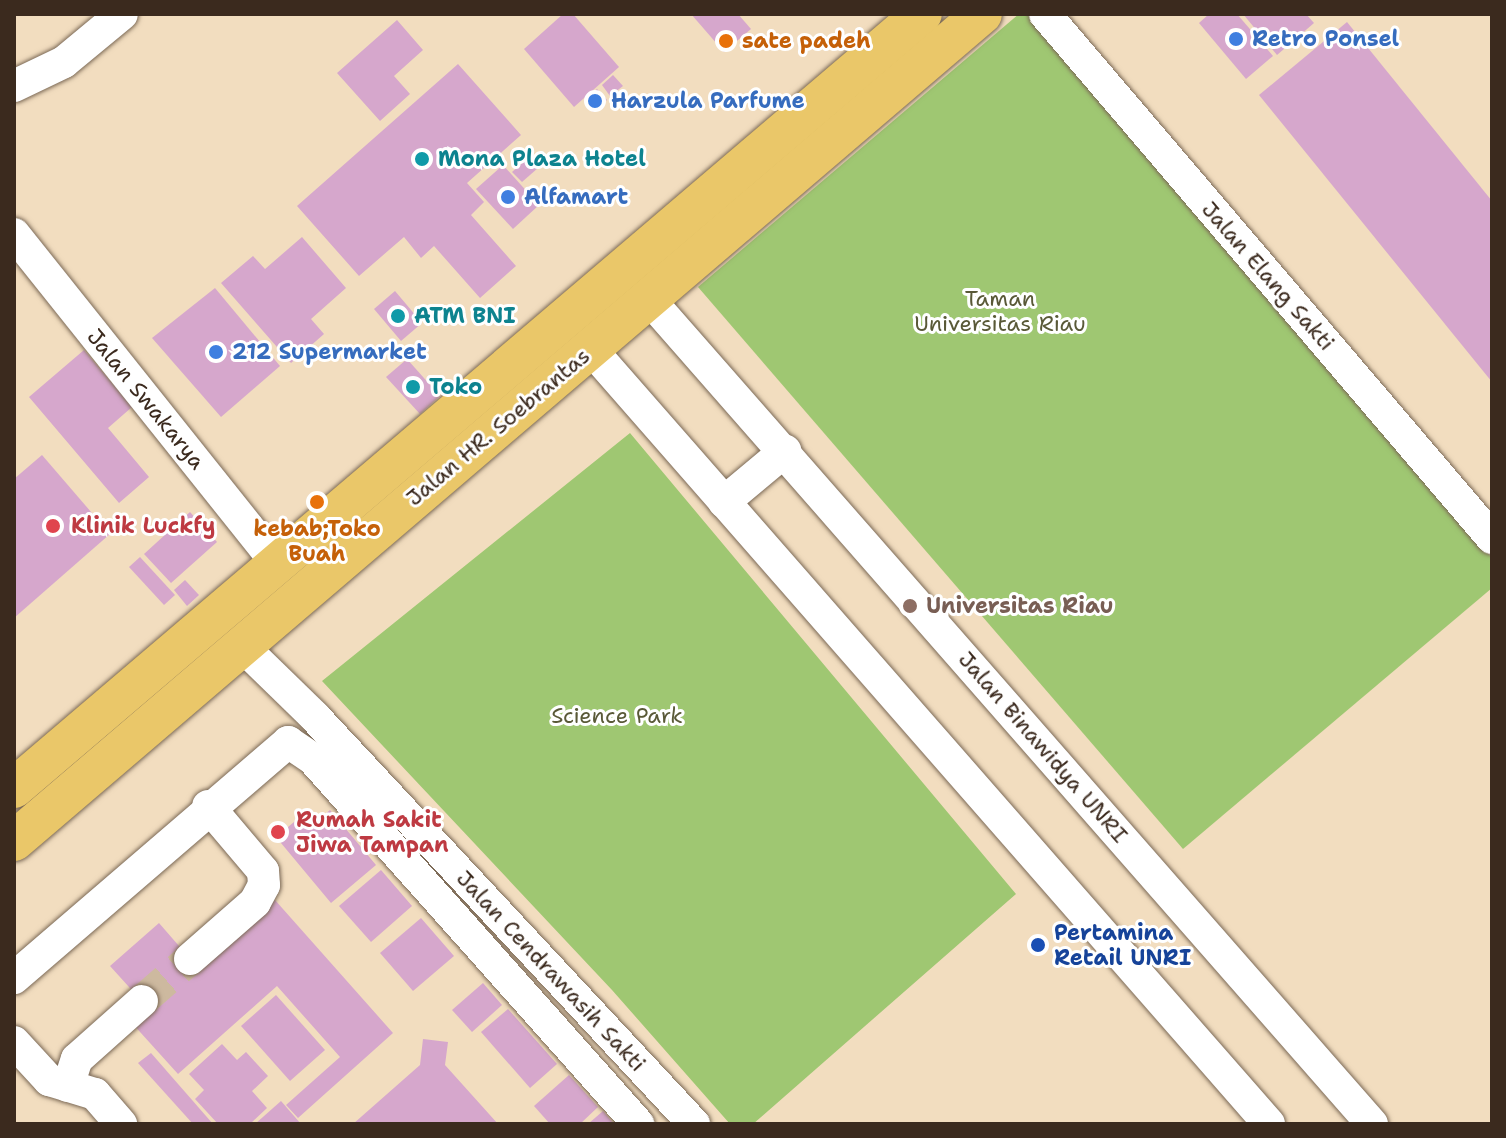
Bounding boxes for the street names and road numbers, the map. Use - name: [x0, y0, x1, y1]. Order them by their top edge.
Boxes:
- street label: Jalan Elang Sakti: [1196, 196, 1340, 356]
- street label: Jalan Swakarya: [81, 324, 211, 474]
- street label: Jalan HR. Soebrantas: [401, 343, 595, 511]
- street label: Jalan Binawidya UNRI: [953, 646, 1133, 848]
- street label: Jalan Cendrawasih Sakti: [451, 865, 651, 1077]

